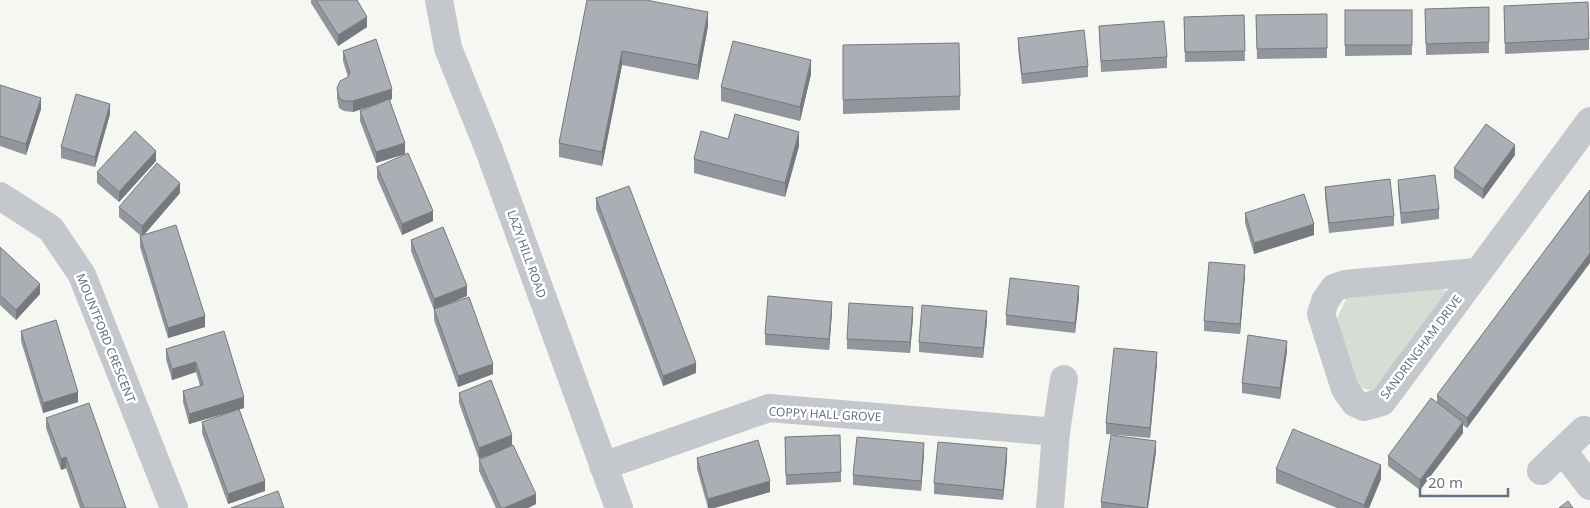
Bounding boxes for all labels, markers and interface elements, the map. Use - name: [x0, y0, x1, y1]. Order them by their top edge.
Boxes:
- street label: LAZY HILL ROAD: [503, 208, 551, 301]
- street label: MOUNTFORD CRESCENT: [72, 271, 140, 406]
- street label: SANDRINGHAM DRIVE: [1376, 291, 1466, 403]
- street label: COPPY HALL GROVE: [768, 403, 882, 425]
- scale bar: [1420, 466, 1508, 498]
- text: 20 m: [1428, 472, 1463, 492]

